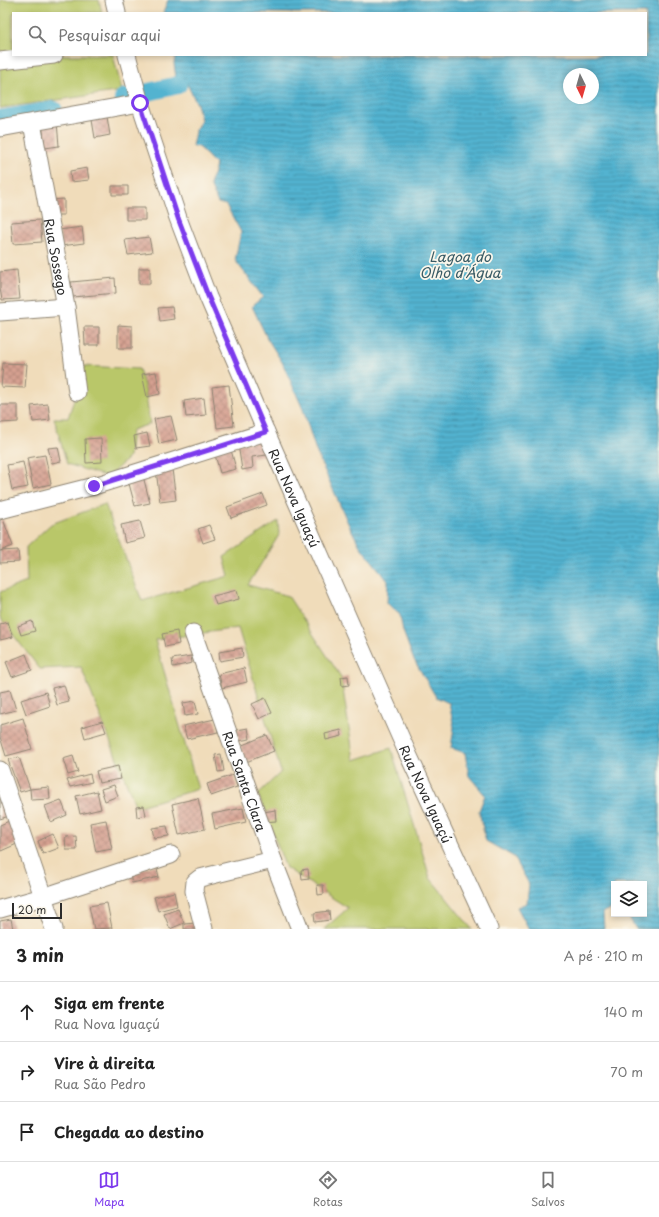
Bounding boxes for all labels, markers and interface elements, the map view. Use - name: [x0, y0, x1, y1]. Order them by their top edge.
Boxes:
- search box: [12, 12, 647, 56]
- icon: search: [26, 23, 48, 45]
- text: Pesquisar aqui: [58, 23, 161, 46]
- north arrow: [563, 68, 599, 104]
- route start: [131, 94, 149, 112]
- street label: Rua Sossego: [40, 217, 73, 297]
- water label: Lagoa do Olho d'Água: [419, 246, 502, 283]
- street label: Rua Nova Iguaçú: [265, 445, 325, 550]
- route end: [85, 477, 103, 495]
- street label: Rua Santa Clara: [219, 728, 272, 835]
- street label: Rua Nova Iguaçú: [395, 742, 457, 846]
- map controls: [611, 881, 647, 917]
- button: layers: [611, 881, 647, 917]
- scale bar: [12, 901, 62, 920]
- text: 20 m: [18, 901, 46, 918]
- text: 3 min: [16, 942, 64, 968]
- text: A pé · 210 m: [564, 946, 643, 965]
- text: Siga em frente: [54, 991, 164, 1014]
- icon: ahead: [16, 1001, 38, 1023]
- text: 140 m: [604, 1002, 643, 1021]
- text: Rua Nova Iguaçú: [54, 1014, 160, 1033]
- text: Vire à direita: [54, 1051, 155, 1074]
- icon: right: [16, 1061, 38, 1083]
- text: 70 m: [610, 1062, 643, 1081]
- text: Rua São Pedro: [54, 1074, 146, 1093]
- text: Chegada ao destino: [54, 1120, 204, 1143]
- icon: arrive: [16, 1121, 38, 1143]
- tab: Mapa: [94, 1169, 124, 1210]
- tab: Rotas: [313, 1169, 343, 1210]
- tab: Salvos: [531, 1169, 565, 1210]

